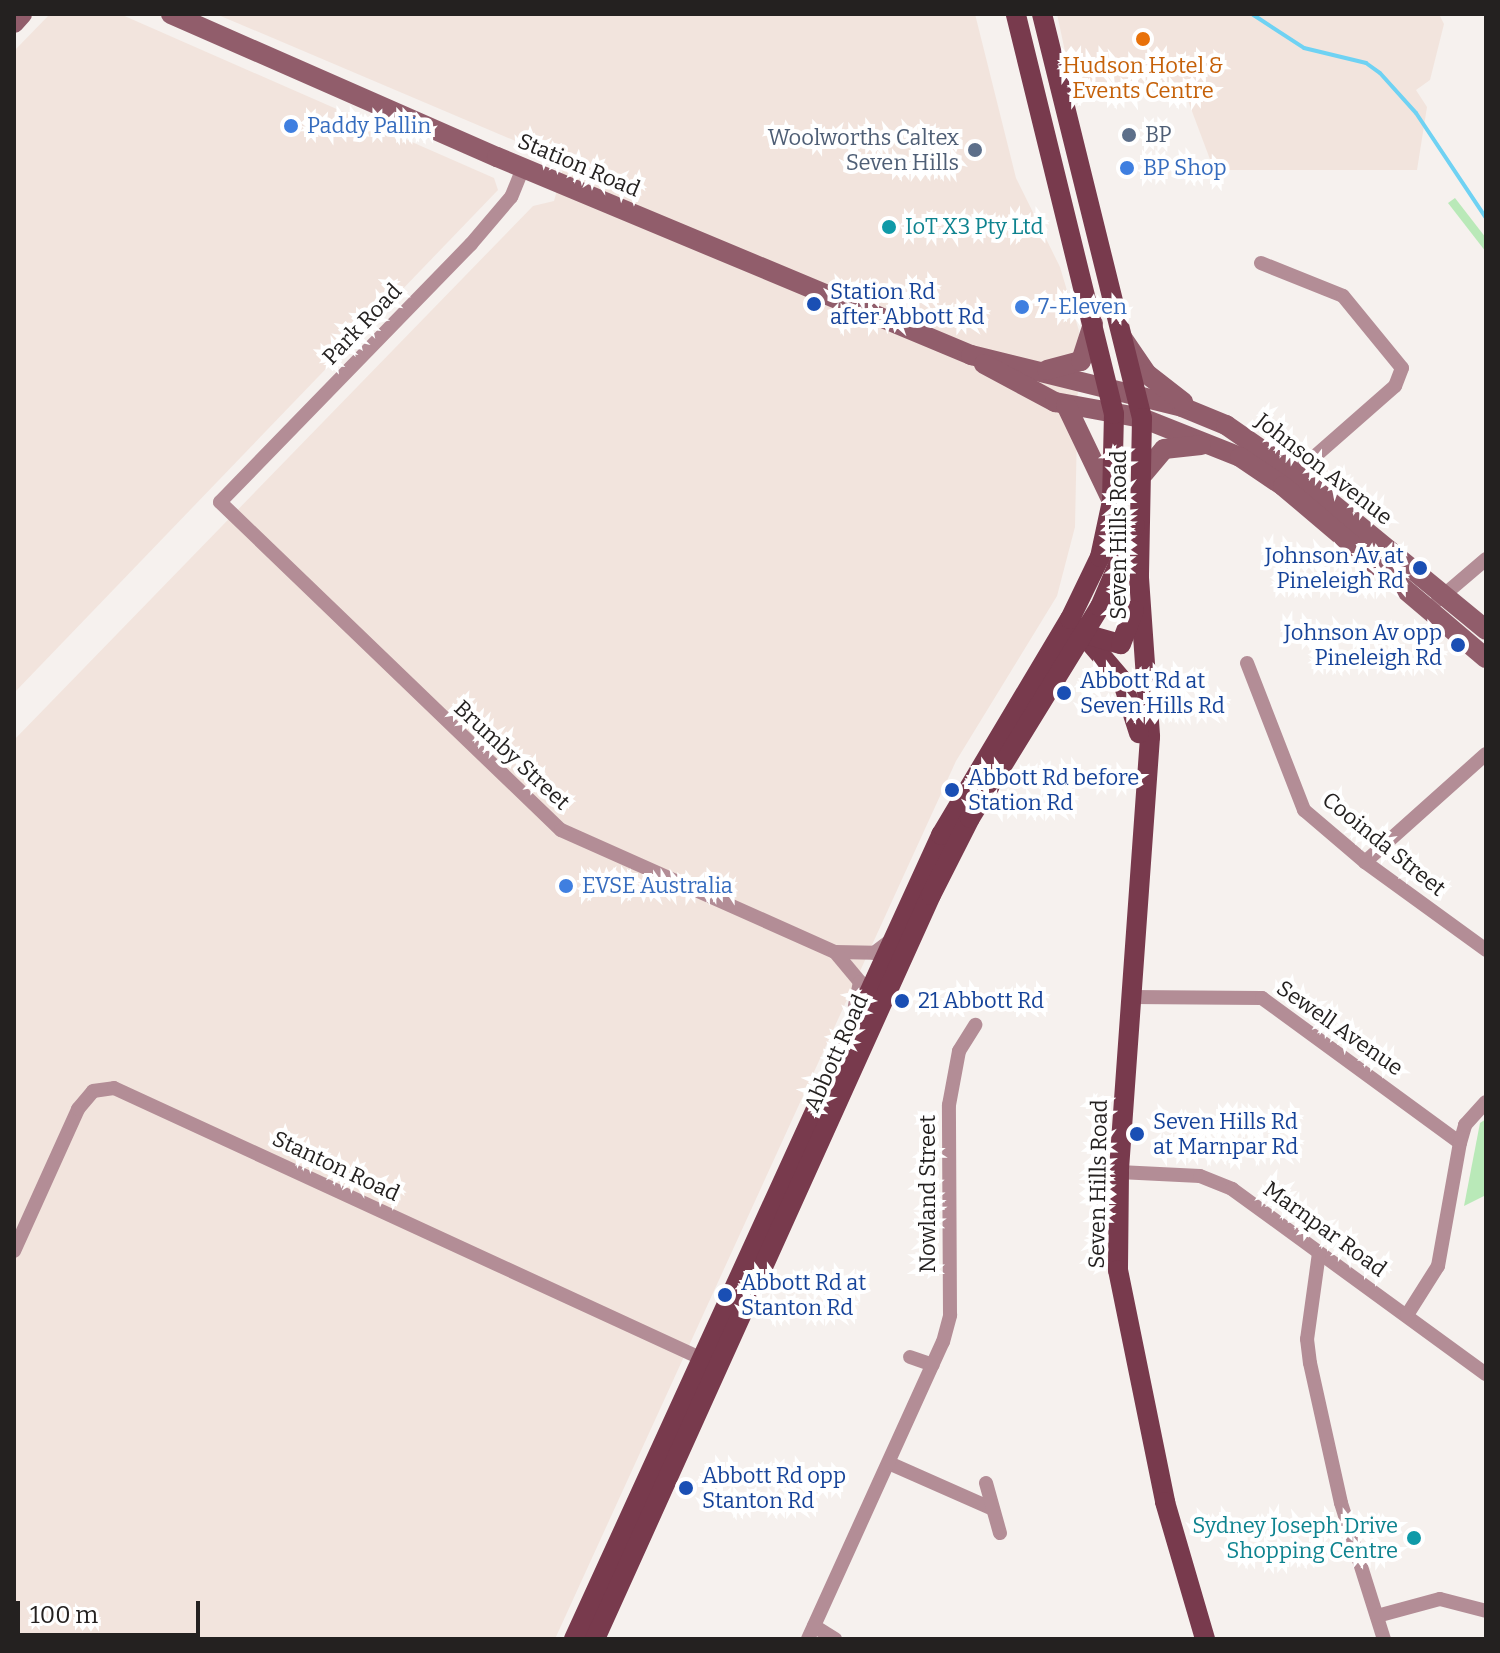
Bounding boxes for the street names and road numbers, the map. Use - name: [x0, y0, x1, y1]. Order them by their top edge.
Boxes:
- street label: Station Road: [514, 127, 644, 203]
- street label: Park Road: [317, 278, 407, 370]
- street label: Johnson Avenue: [1250, 407, 1398, 531]
- street label: Seven Hills Road: [1106, 450, 1132, 620]
- street label: Brumby Street: [449, 695, 575, 815]
- street label: Cooinda Street: [1317, 786, 1451, 902]
- street label: Sewell Avenue: [1272, 975, 1408, 1081]
- street label: Abbott Road: [798, 990, 874, 1116]
- street label: Seven Hills Road: [1083, 1099, 1113, 1269]
- street label: Nowland Street: [915, 1115, 941, 1273]
- street label: Stanton Road: [268, 1125, 404, 1207]
- street label: Marnpar Road: [1258, 1176, 1392, 1282]

